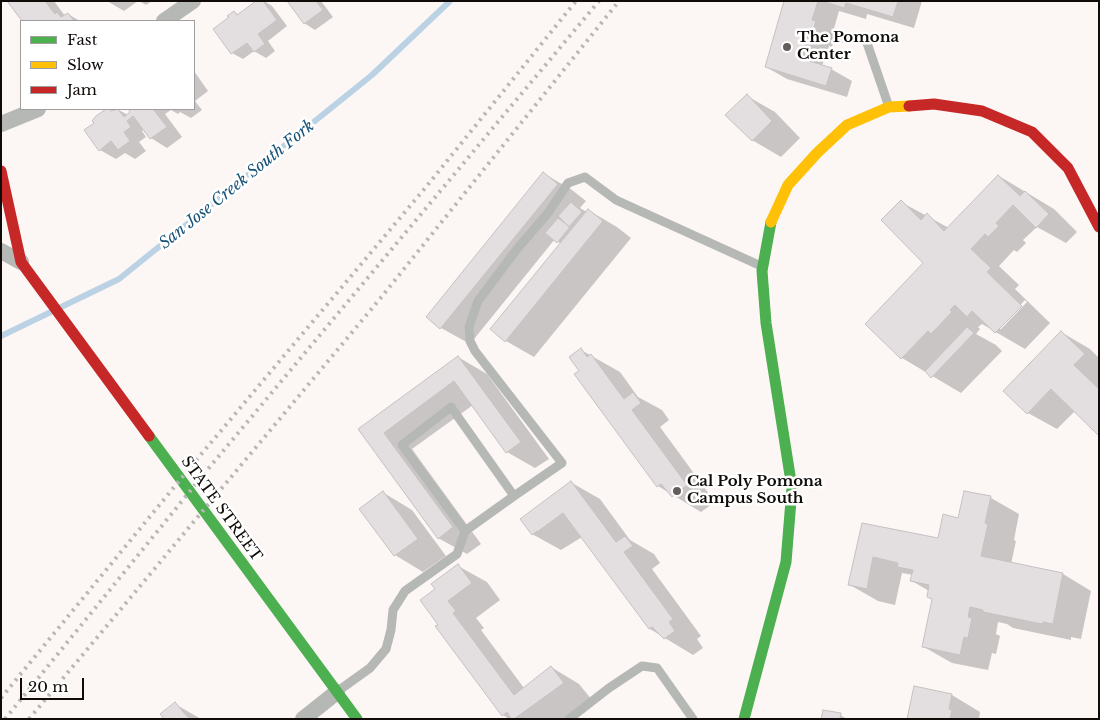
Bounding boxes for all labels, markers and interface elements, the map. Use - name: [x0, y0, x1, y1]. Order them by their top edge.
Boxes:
- legend: [20, 20, 195, 110]
- place label: The Pomona Center: [797, 29, 899, 64]
- text: Fast: [67, 30, 97, 49]
- marker: The Pomona Center: [781, 41, 793, 53]
- text: Slow: [67, 55, 104, 74]
- text: Jam: [67, 80, 97, 99]
- water label: San Jose Creek South Fork: [156, 117, 318, 253]
- street label: STATE STREET: [177, 453, 265, 565]
- place label: Cal Poly Pomona Campus South: [687, 473, 823, 508]
- marker: Cal Poly Pomona Campus South: [671, 485, 683, 497]
- scale bar: [22, 668, 86, 700]
- text: 20 m: [28, 677, 68, 696]

